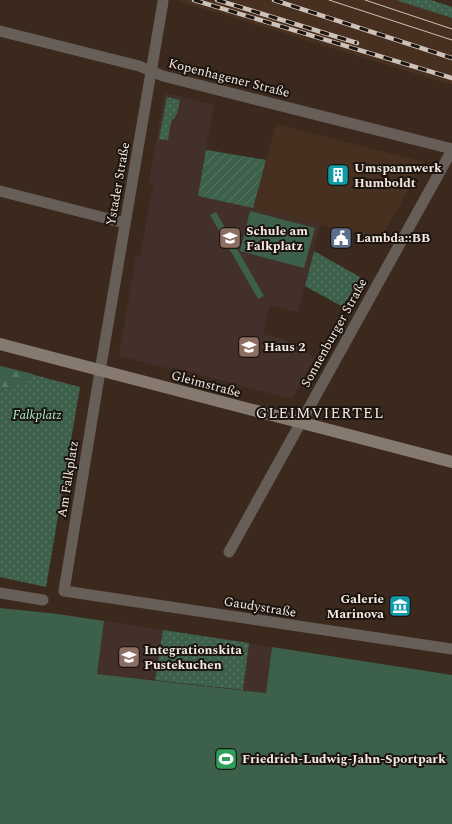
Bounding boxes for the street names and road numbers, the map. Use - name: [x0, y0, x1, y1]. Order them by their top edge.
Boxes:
- street label: Kopenhagener Straße: [166, 53, 292, 103]
- street label: Ystader Straße: [101, 141, 135, 227]
- street label: Sonnenburger Straße: [296, 275, 372, 391]
- street label: Gleimstraße: [169, 365, 243, 403]
- street label: Am Falkplatz: [52, 439, 84, 519]
- street label: Gaudystraße: [222, 591, 298, 623]

